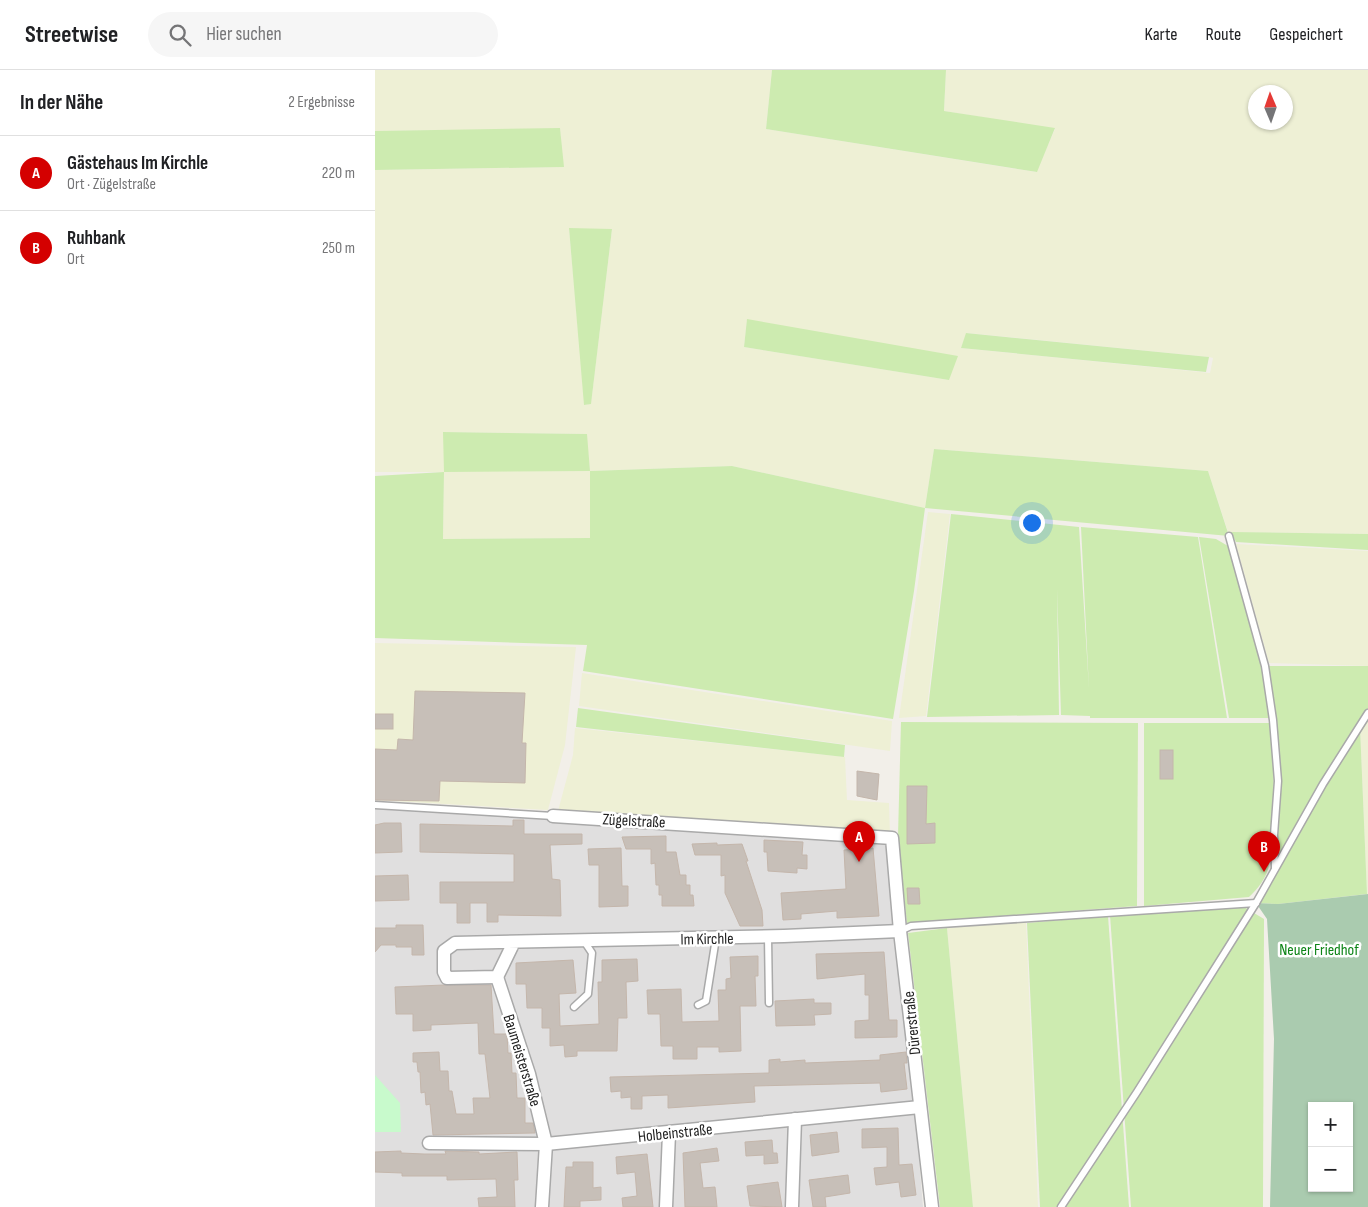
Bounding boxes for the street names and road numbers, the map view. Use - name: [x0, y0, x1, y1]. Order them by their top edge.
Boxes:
- street label: Zügelstraße: [602, 810, 666, 833]
- street label: Im Kirchle: [680, 930, 734, 949]
- street label: Dürerstraße: [900, 990, 925, 1056]
- street label: Baumeisterstraße: [499, 1012, 545, 1109]
- street label: Holbeinstraße: [637, 1120, 713, 1147]

